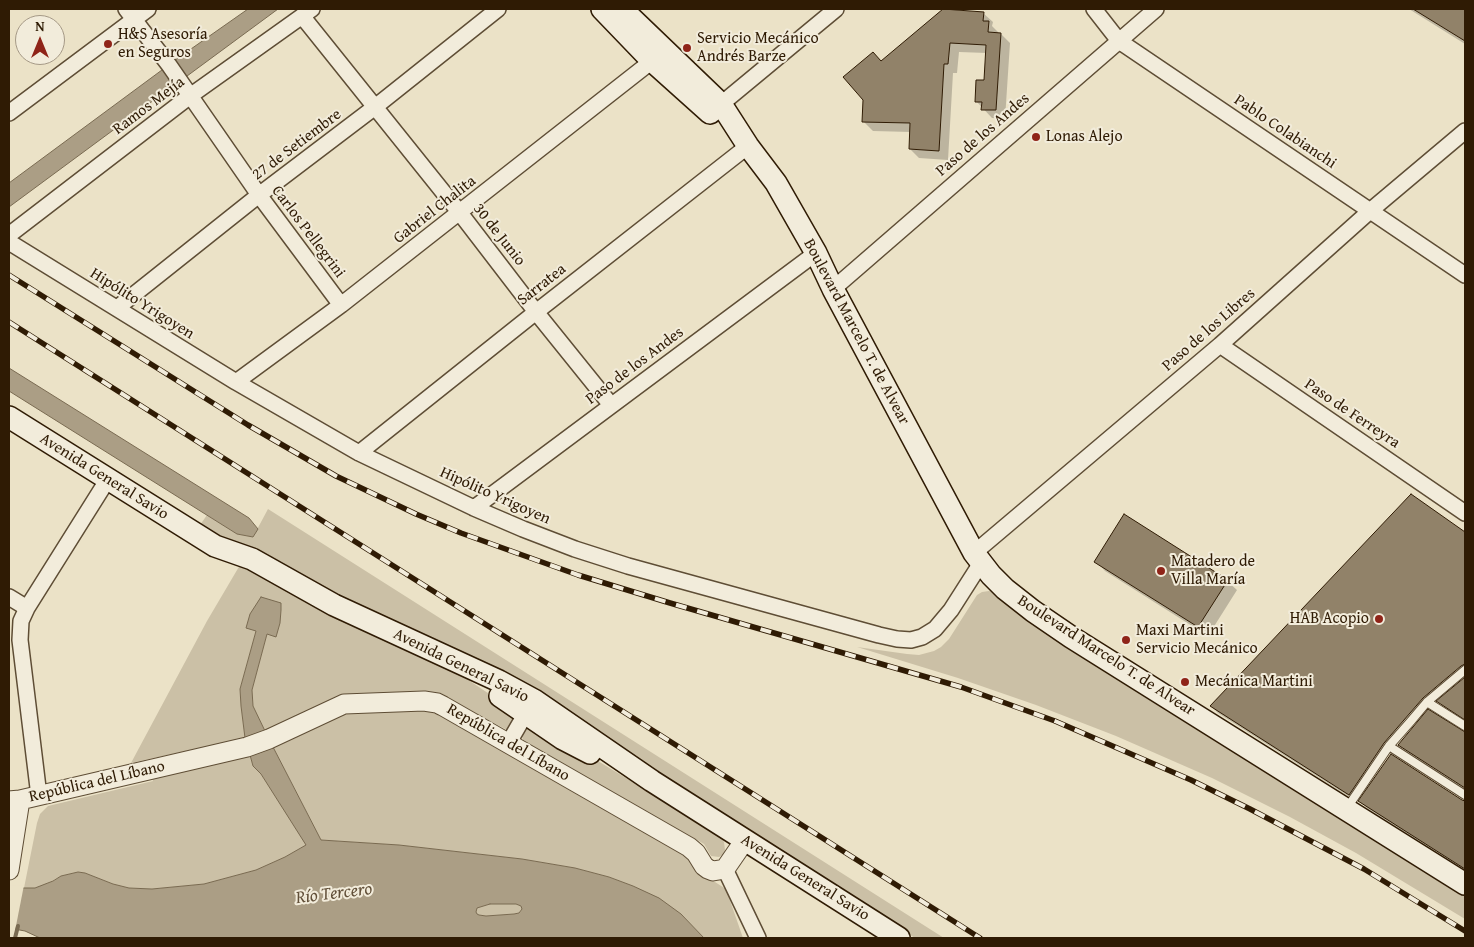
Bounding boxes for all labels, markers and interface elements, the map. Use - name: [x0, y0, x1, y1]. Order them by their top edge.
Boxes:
- north arrow: [15, 15, 65, 65]
- text: N: [35, 16, 45, 36]
- place label: H&S Asesoría en Seguros: [118, 25, 207, 63]
- place label: Servicio Mecánico Andrés Barze: [697, 29, 819, 67]
- marker: H&S Asesoría en Seguros: [102, 38, 114, 50]
- marker: Servicio Mecánico Andrés Barze: [681, 42, 693, 54]
- street label: Ramos Mejía: [109, 73, 189, 139]
- street label: Paso de los Andes: [932, 89, 1034, 181]
- street label: Pablo Colabianchi: [1230, 91, 1340, 173]
- street label: 27 de Setiembre: [249, 105, 345, 185]
- place label: Lonas Alejo: [1046, 127, 1123, 147]
- marker: Lonas Alejo: [1030, 131, 1042, 143]
- street label: Gabriel Chalita: [390, 172, 480, 248]
- street label: Carlos Pellegrini: [267, 182, 349, 282]
- street label: 30 de Junio: [469, 200, 529, 270]
- street label: Boulevard Marcelo T. de Alvear: [799, 236, 913, 428]
- street label: Sarratea: [514, 260, 570, 310]
- street label: Hipólito Yrigoyen: [86, 264, 198, 344]
- street label: Paso de los Libres: [1159, 284, 1259, 376]
- street label: Paso de los Andes: [582, 323, 688, 409]
- street label: Paso de Ferreyra: [1301, 375, 1403, 453]
- street label: Avenida General Savio: [36, 430, 172, 524]
- street label: Hipólito Yrigoyen: [437, 463, 553, 529]
- place label: Matadero de Villa María: [1171, 552, 1255, 590]
- marker: Matadero de Villa María: [1155, 565, 1167, 577]
- street label: Boulevard Marcelo T. de Alvear: [1014, 591, 1198, 721]
- place label: HAB Acopio: [1290, 609, 1369, 629]
- marker: HAB Acopio: [1373, 613, 1385, 625]
- place label: Maxi Martini Servicio Mecánico: [1136, 621, 1258, 659]
- street label: Avenida General Savio: [390, 625, 532, 707]
- marker: Maxi Martini Servicio Mecánico: [1120, 634, 1132, 646]
- place label: Mecánica Martini: [1195, 672, 1313, 692]
- marker: Mecánica Martini: [1179, 676, 1191, 688]
- street label: República del Líbano: [443, 700, 573, 786]
- street label: República del Líbano: [27, 757, 167, 807]
- street label: Avenida General Savio: [737, 831, 873, 925]
- water label: Río Tercero: [295, 879, 373, 909]

